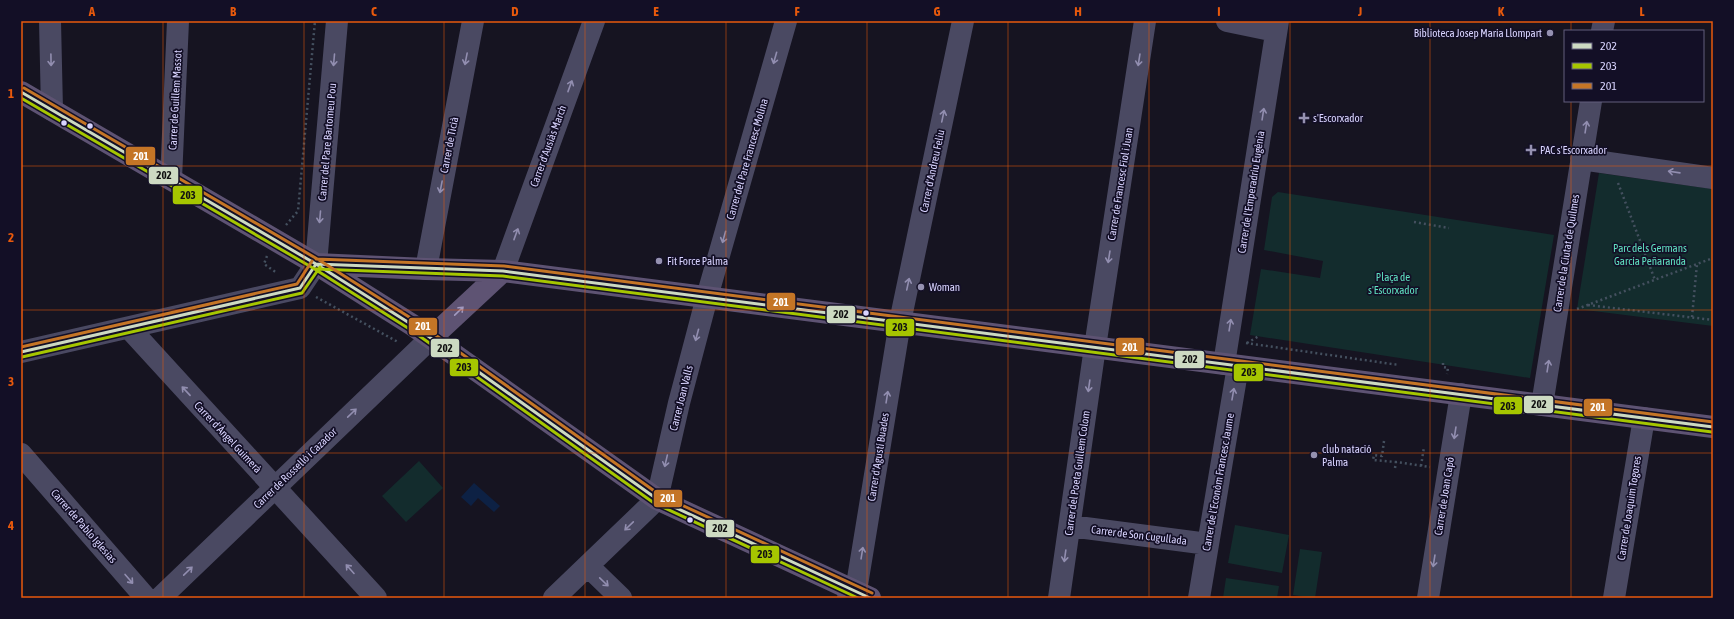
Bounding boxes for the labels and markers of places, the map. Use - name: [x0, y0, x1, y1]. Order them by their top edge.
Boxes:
- place label: Biblioteca Josep Maria Llompart: [1414, 27, 1542, 39]
- marker: Biblioteca Josep Maria Llompart: [1545, 28, 1555, 38]
- marker: s'Escorxador: [1298, 112, 1310, 124]
- place label: s'Escorxador: [1313, 112, 1364, 124]
- unlabelled marker: [59, 118, 69, 128]
- unlabelled marker: [85, 121, 95, 131]
- marker: PAC s'Escorxador: [1525, 144, 1537, 156]
- place label: PAC s'Escorxador: [1540, 144, 1607, 156]
- place label: Fit Force Palma: [667, 255, 728, 267]
- marker: Fit Force Palma: [654, 256, 664, 266]
- place label: Woman: [929, 281, 960, 293]
- marker: Woman: [916, 282, 926, 292]
- unlabelled marker: [861, 308, 871, 318]
- place label: club natació Palma: [1322, 443, 1372, 468]
- marker: club natació Palma: [1309, 450, 1319, 460]
- unlabelled marker: [685, 515, 695, 525]

